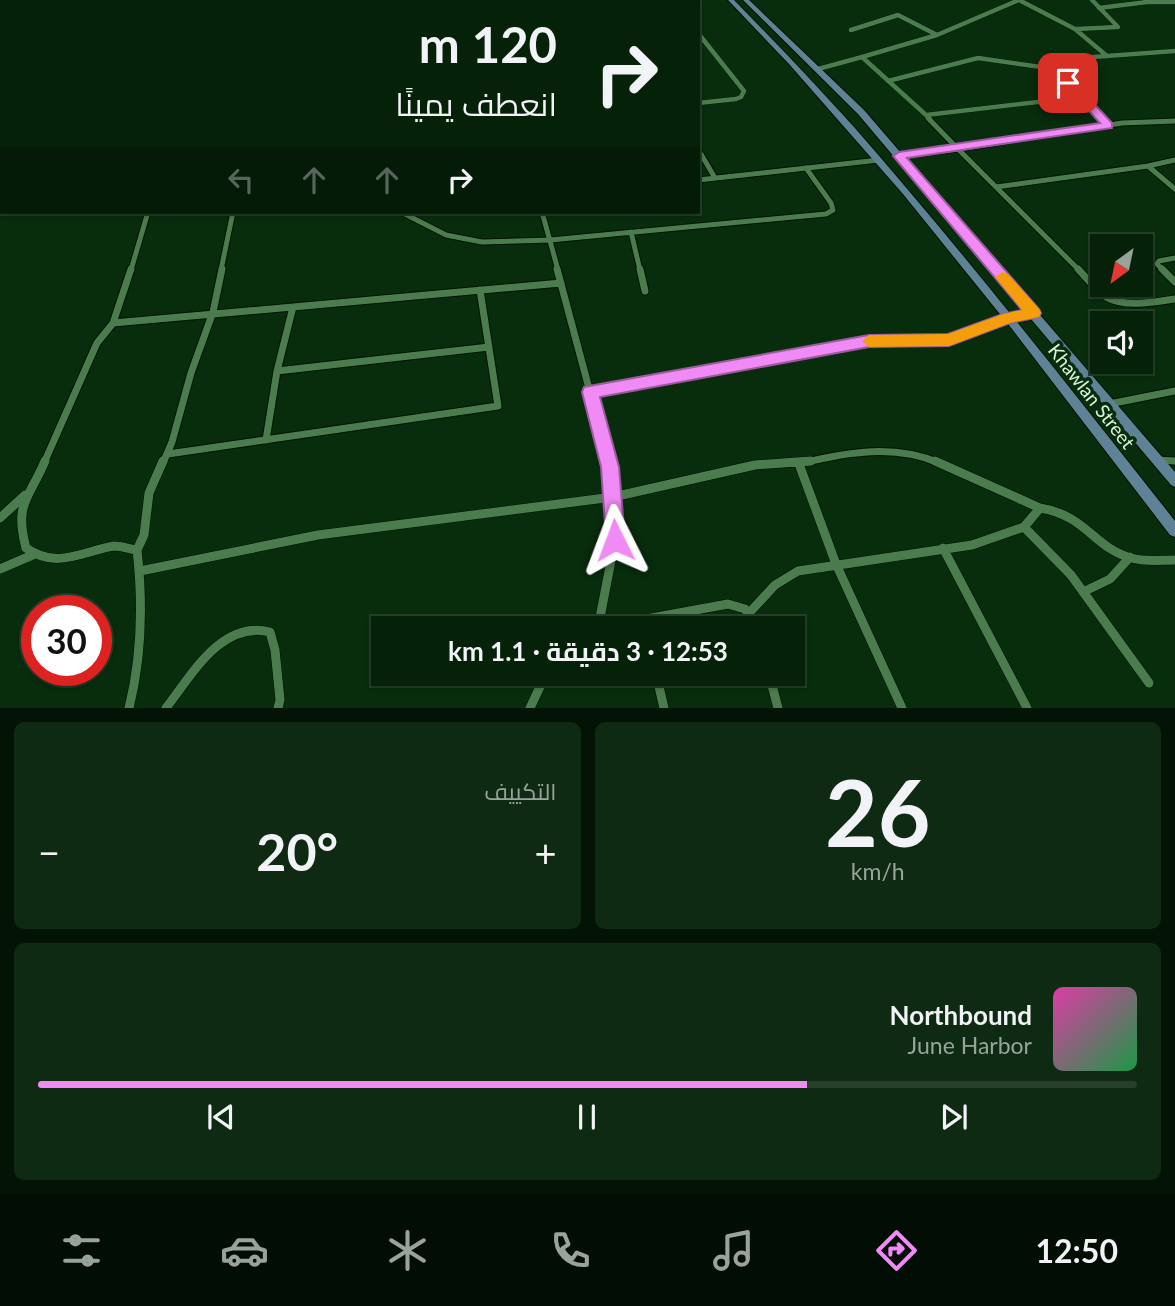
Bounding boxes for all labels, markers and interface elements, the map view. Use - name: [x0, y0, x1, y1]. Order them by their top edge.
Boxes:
- text: 120 m: [419, 15, 557, 73]
- icon: right: [581, 28, 672, 119]
- pin: [1038, 53, 1098, 113]
- icon: arrive: [1049, 64, 1087, 102]
- text: انعطف يمينًا: [395, 84, 557, 123]
- icon: left: [222, 161, 260, 199]
- icon: ahead: [295, 161, 333, 199]
- icon: ahead: [368, 161, 406, 199]
- icon: right: [441, 161, 479, 199]
- north arrow: [1090, 234, 1153, 298]
- map controls: [1090, 234, 1153, 374]
- button: sound: [1090, 311, 1153, 374]
- street label: Khawlan Street: [1044, 339, 1140, 453]
- position arrow: [578, 503, 652, 577]
- speed limit sign: 30: [21, 595, 112, 686]
- text: 12:53 · 3 دقيقة · 1.1 km: [448, 635, 728, 667]
- text: 26: [825, 757, 931, 866]
- text: التكييف: [484, 777, 557, 805]
- text: 20°: [256, 820, 338, 882]
- text: −: [38, 829, 60, 875]
- text: +: [534, 829, 557, 875]
- text: km/h: [851, 857, 905, 885]
- text: Northbound: [890, 999, 1032, 1031]
- text: June Harbor: [908, 1031, 1032, 1059]
- icon: previous: [202, 1098, 240, 1136]
- icon: pause: [568, 1098, 606, 1136]
- icon: next: [935, 1098, 973, 1136]
- icon: filters: [57, 1226, 106, 1275]
- icon: car: [220, 1226, 269, 1275]
- icon: climate: [383, 1226, 432, 1275]
- icon: phone: [546, 1226, 595, 1275]
- icon: music: [709, 1226, 758, 1275]
- icon: directions: [872, 1226, 921, 1275]
- text: 12:50: [1035, 1231, 1118, 1270]

